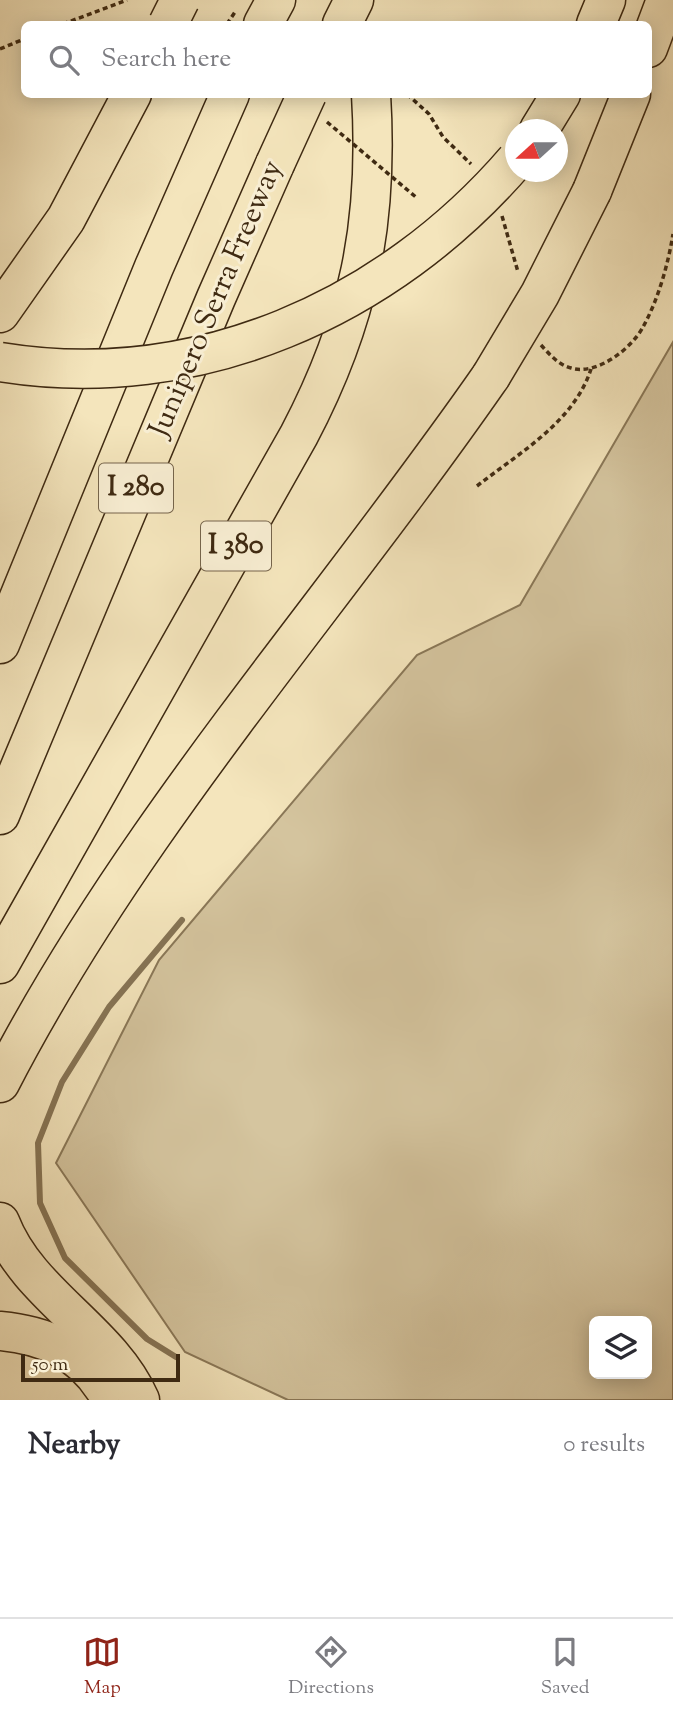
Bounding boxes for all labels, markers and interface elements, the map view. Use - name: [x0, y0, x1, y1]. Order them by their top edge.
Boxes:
- search box: [21, 21, 652, 98]
- icon: search: [45, 41, 83, 79]
- text: Search here: [101, 41, 231, 78]
- north arrow: [505, 119, 568, 182]
- street label: Junipero Serra Freeway: [138, 154, 295, 446]
- road number: I 280: [99, 463, 173, 512]
- road number: I 380: [201, 522, 271, 570]
- map controls: [589, 1316, 652, 1379]
- button: layers: [589, 1316, 652, 1379]
- scale bar: [21, 1351, 180, 1383]
- text: 50 m: [32, 1352, 68, 1379]
- text: Nearby: [28, 1424, 120, 1467]
- text: 0 results: [563, 1429, 645, 1462]
- tab: Map: [83, 1633, 121, 1702]
- tab: Directions: [288, 1633, 374, 1702]
- tab: Saved: [541, 1633, 590, 1702]

